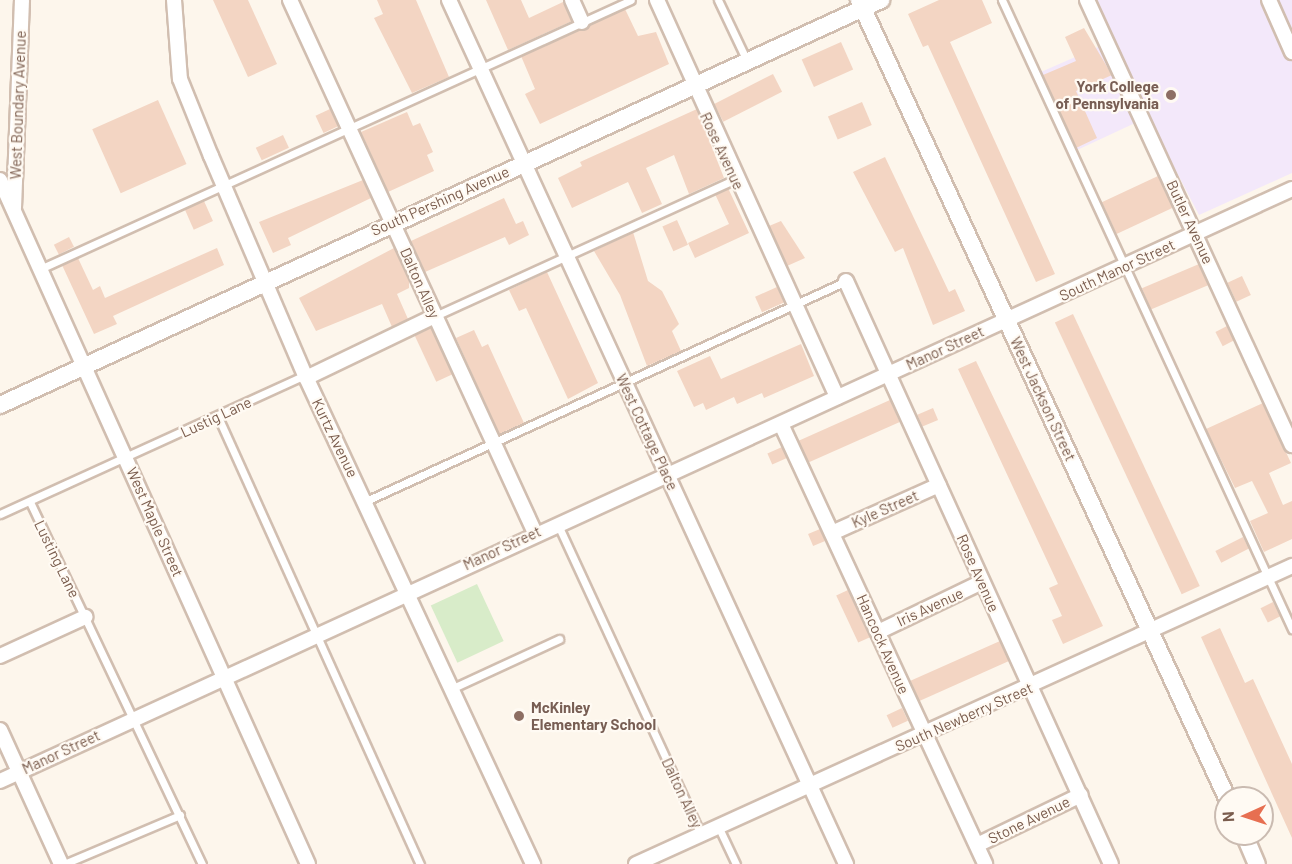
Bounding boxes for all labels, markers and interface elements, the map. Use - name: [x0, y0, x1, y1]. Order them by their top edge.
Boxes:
- street label: West Boundary Avenue: [6, 30, 30, 180]
- place label: York College of Pennsylvania: [1055, 77, 1159, 112]
- marker: York College of Pennsylvania: [1164, 88, 1178, 102]
- street label: Rose Avenue: [696, 109, 748, 193]
- street label: South Pershing Avenue: [368, 162, 512, 240]
- street label: Butler Avenue: [1163, 177, 1217, 267]
- street label: South Manor Street: [1056, 235, 1178, 305]
- street label: Dalton Alley: [396, 245, 444, 321]
- street label: Manor Street: [903, 322, 987, 374]
- street label: West Jackson Street: [1006, 334, 1080, 464]
- street label: West Cottage Place: [612, 371, 682, 493]
- street label: Lustig Lane: [178, 393, 254, 441]
- street label: Kurtz Avenue: [308, 396, 362, 480]
- street label: West Maple Street: [123, 464, 187, 580]
- street label: Kyle Street: [849, 486, 921, 532]
- street label: Lusting Lane: [30, 517, 84, 601]
- street label: Manor Street: [460, 522, 544, 574]
- street label: Rose Avenue: [953, 531, 1003, 615]
- street label: Iris Avenue: [894, 584, 966, 630]
- street label: Hancock Avenue: [853, 591, 913, 697]
- street label: South Newberry Street: [892, 679, 1036, 755]
- place label: McKinley Elementary School: [531, 698, 656, 733]
- marker: McKinley Elementary School: [512, 709, 526, 723]
- street label: Manor Street: [19, 726, 103, 778]
- street label: Dalton Alley: [658, 755, 706, 831]
- north arrow: [1214, 786, 1274, 846]
- street label: Stone Avenue: [985, 792, 1073, 848]
- text: N: [1218, 811, 1237, 823]

